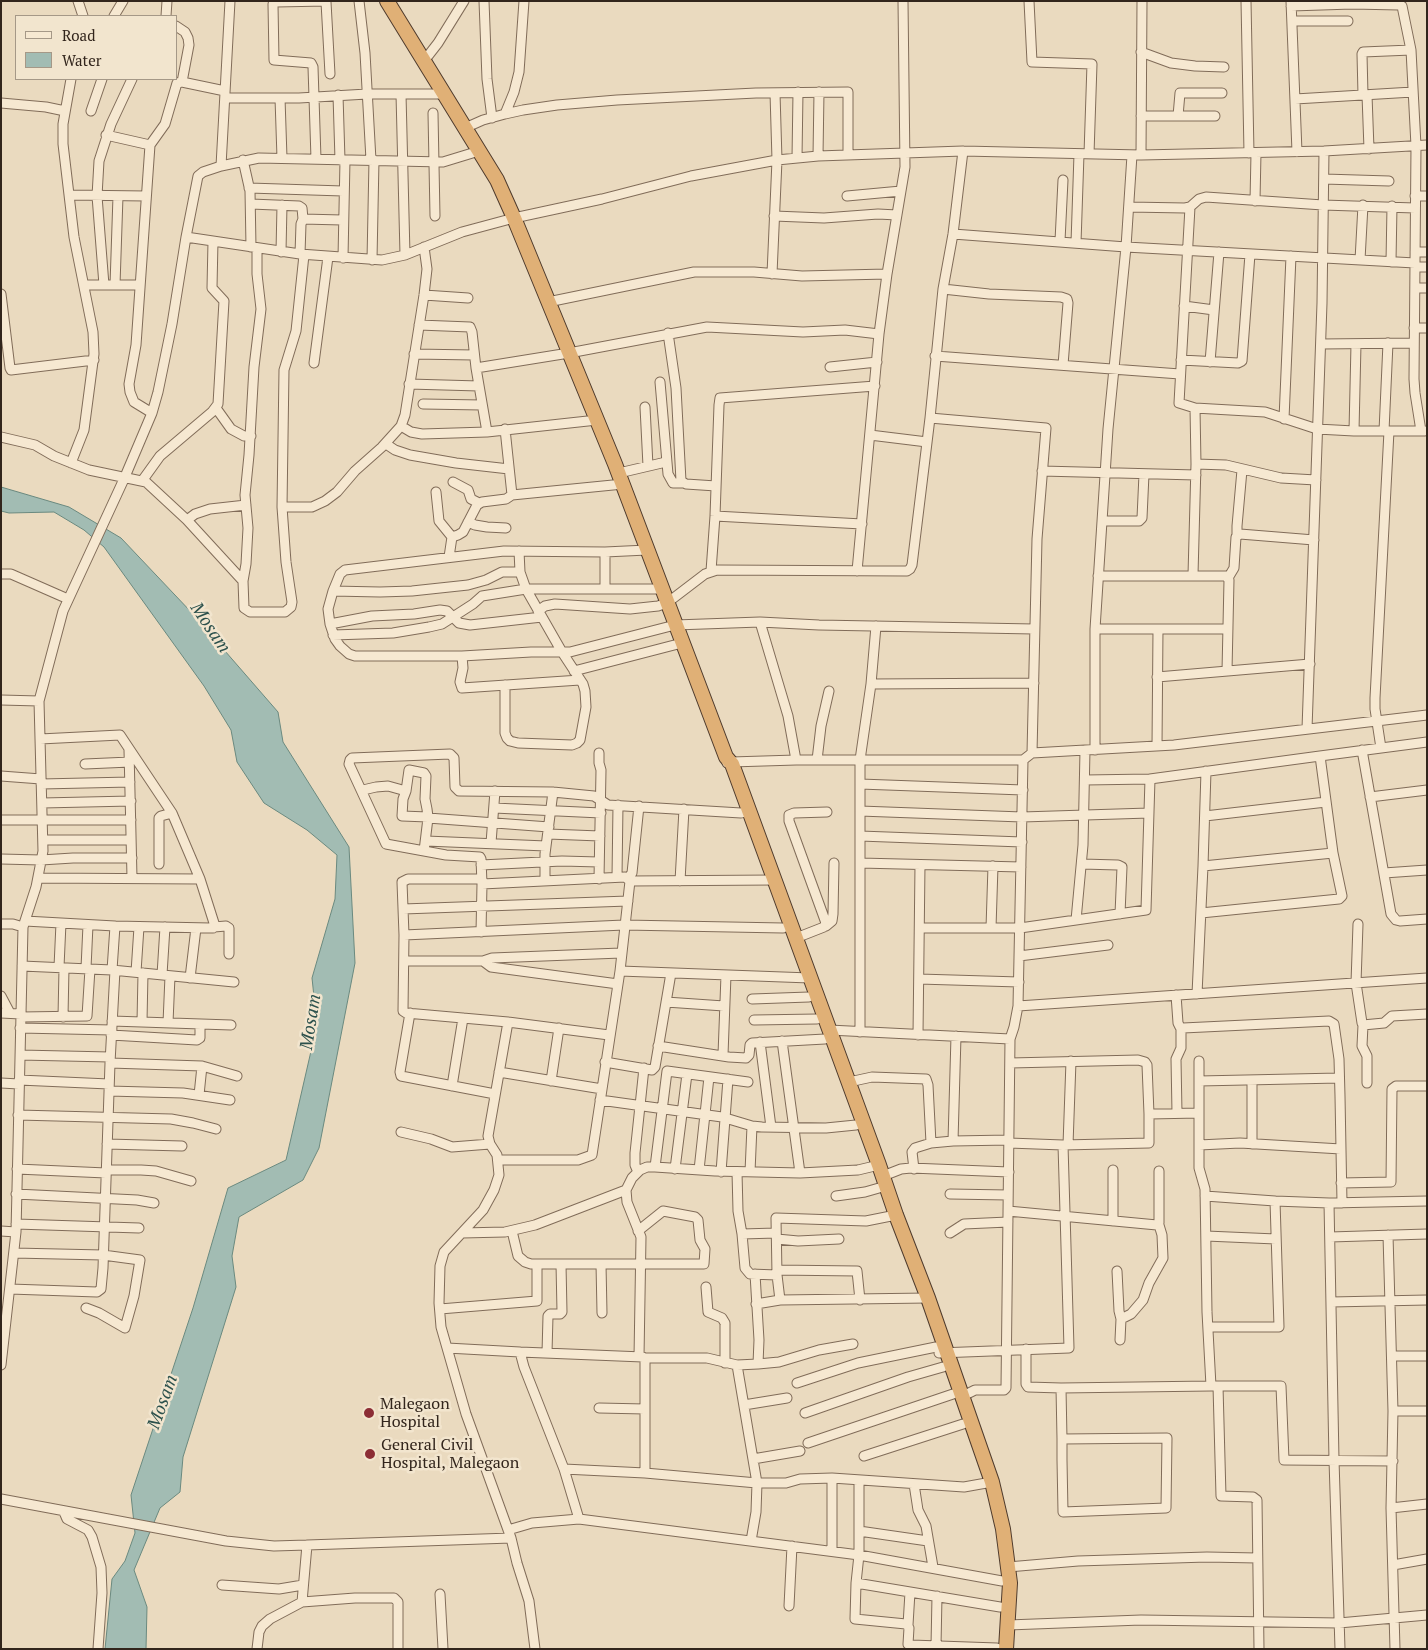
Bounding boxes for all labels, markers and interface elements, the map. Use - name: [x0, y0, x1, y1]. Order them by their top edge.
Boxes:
- legend: [15, 15, 178, 80]
- text: Road: [62, 25, 95, 45]
- text: Water: [62, 50, 101, 70]
- water label: Mosam: [185, 599, 235, 657]
- water label: Mosam: [296, 993, 326, 1051]
- water label: Mosam: [143, 1372, 183, 1432]
- place label: Malegaon Hospital: [380, 1394, 450, 1432]
- marker: Malegaon Hospital: [362, 1406, 376, 1420]
- place label: General Civil Hospital, Malegaon: [381, 1435, 519, 1473]
- marker: General Civil Hospital, Malegaon: [363, 1447, 377, 1461]

